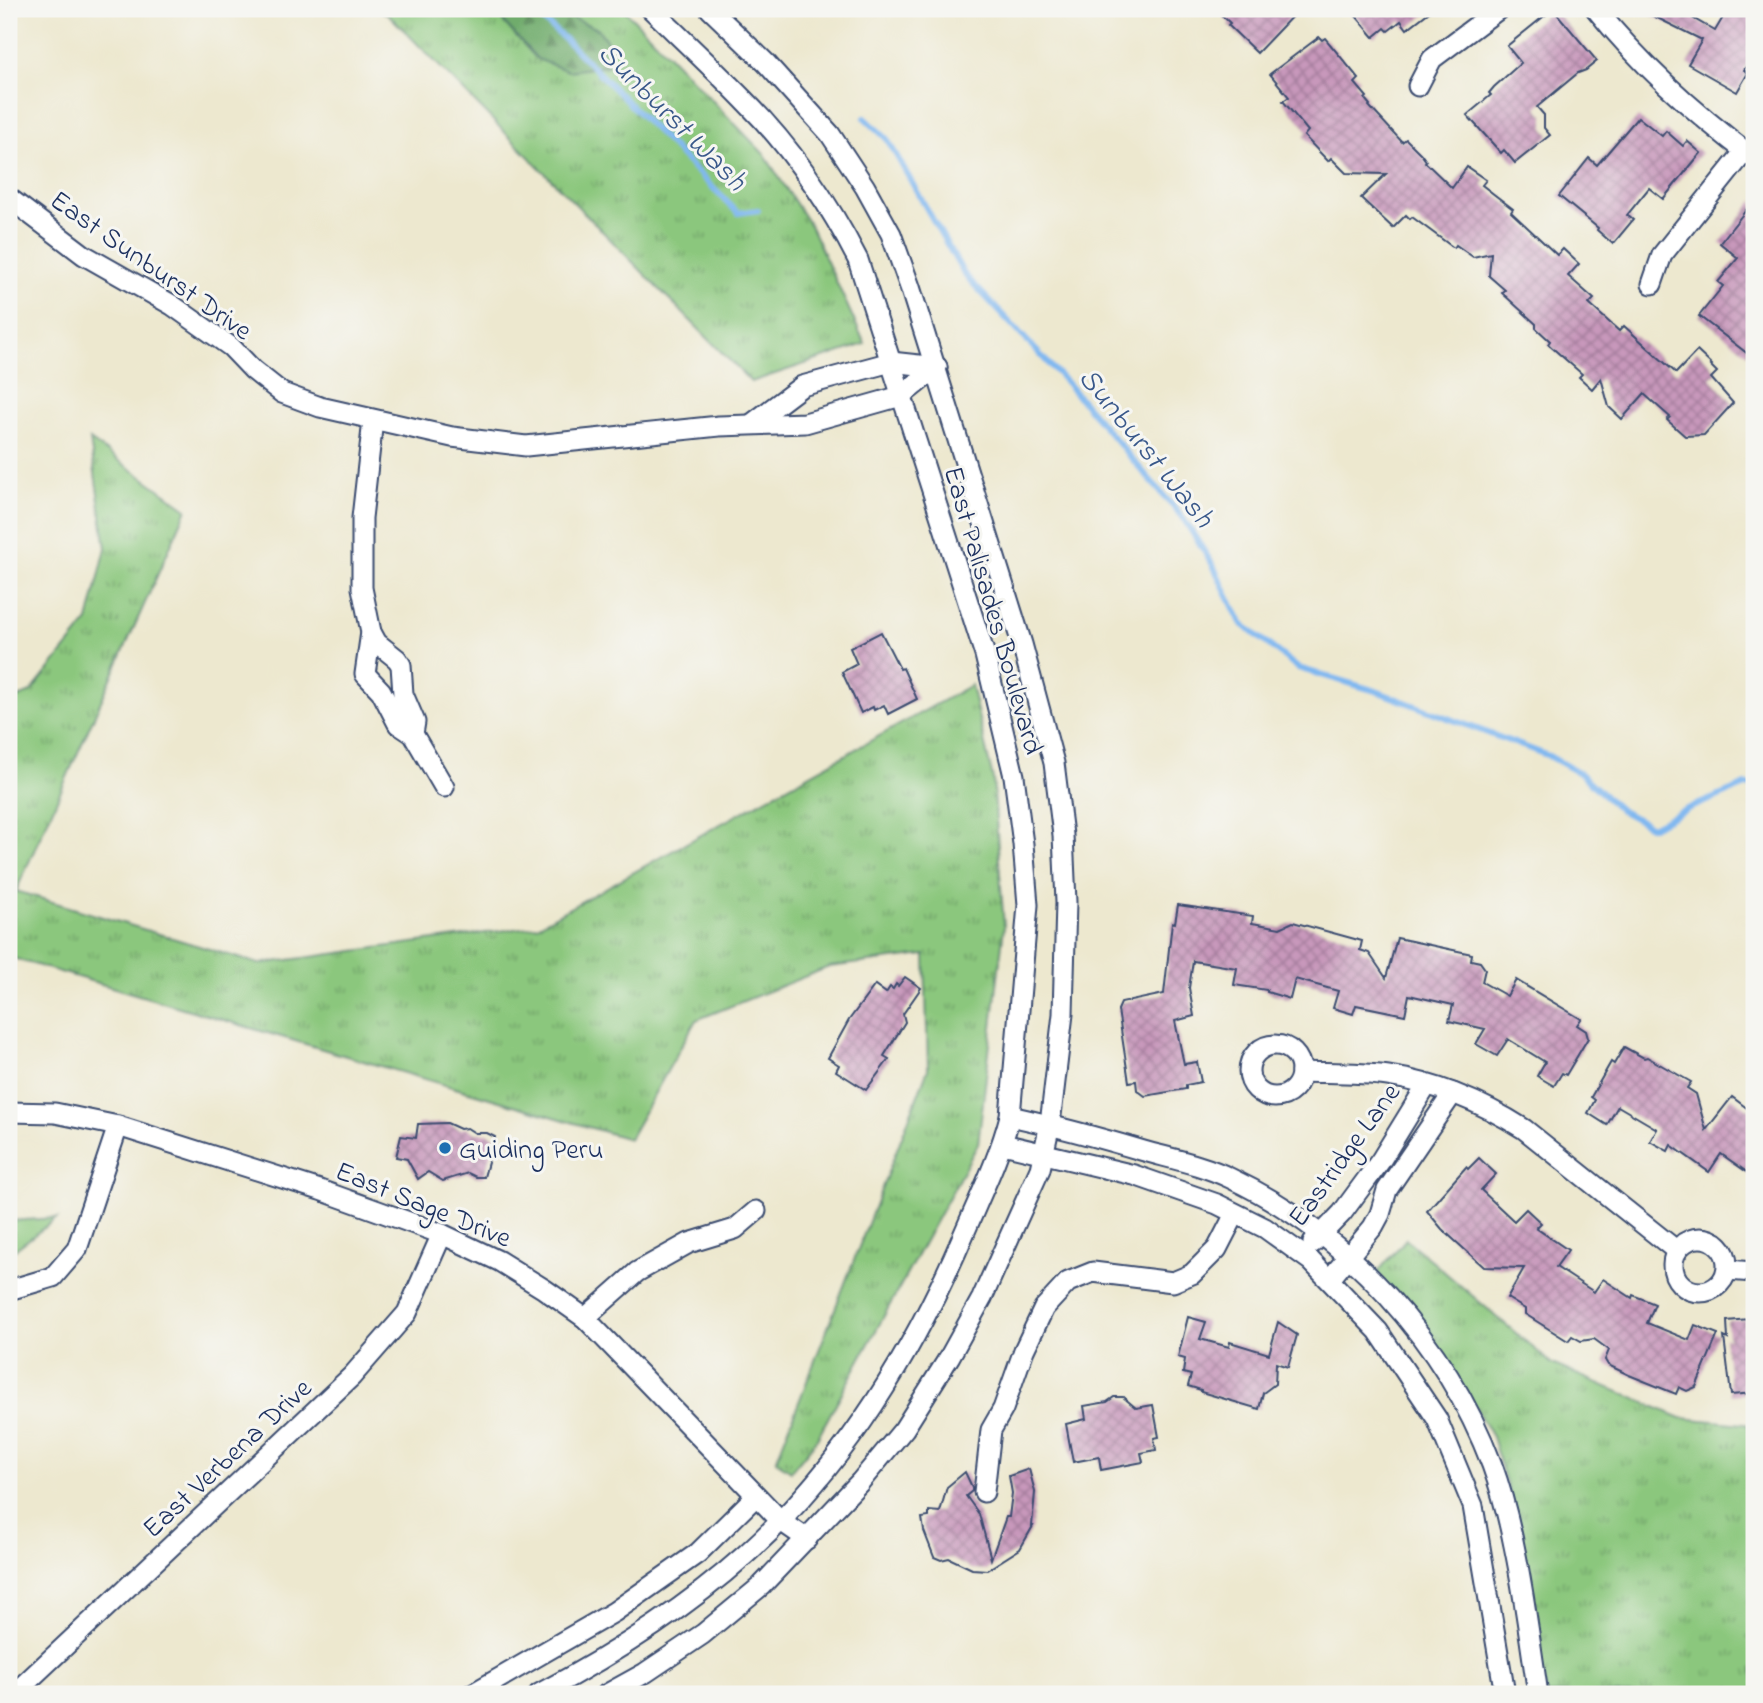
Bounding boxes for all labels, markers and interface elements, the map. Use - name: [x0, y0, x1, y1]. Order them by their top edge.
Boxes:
- water label: Sunburst Wash: [586, 34, 756, 203]
- street label: East Sunburst Drive: [40, 182, 260, 352]
- water label: Sunburst Wash: [1066, 359, 1224, 539]
- street label: East Palisades Boulevard: [931, 462, 1052, 760]
- street label: Eastridge Lane: [1280, 1075, 1412, 1237]
- place label: Guiding Peru: [459, 1131, 603, 1172]
- marker: Guiding Peru: [437, 1140, 453, 1156]
- street label: East Sage Drive: [329, 1152, 517, 1260]
- street label: East Verbena Drive: [134, 1370, 323, 1549]

